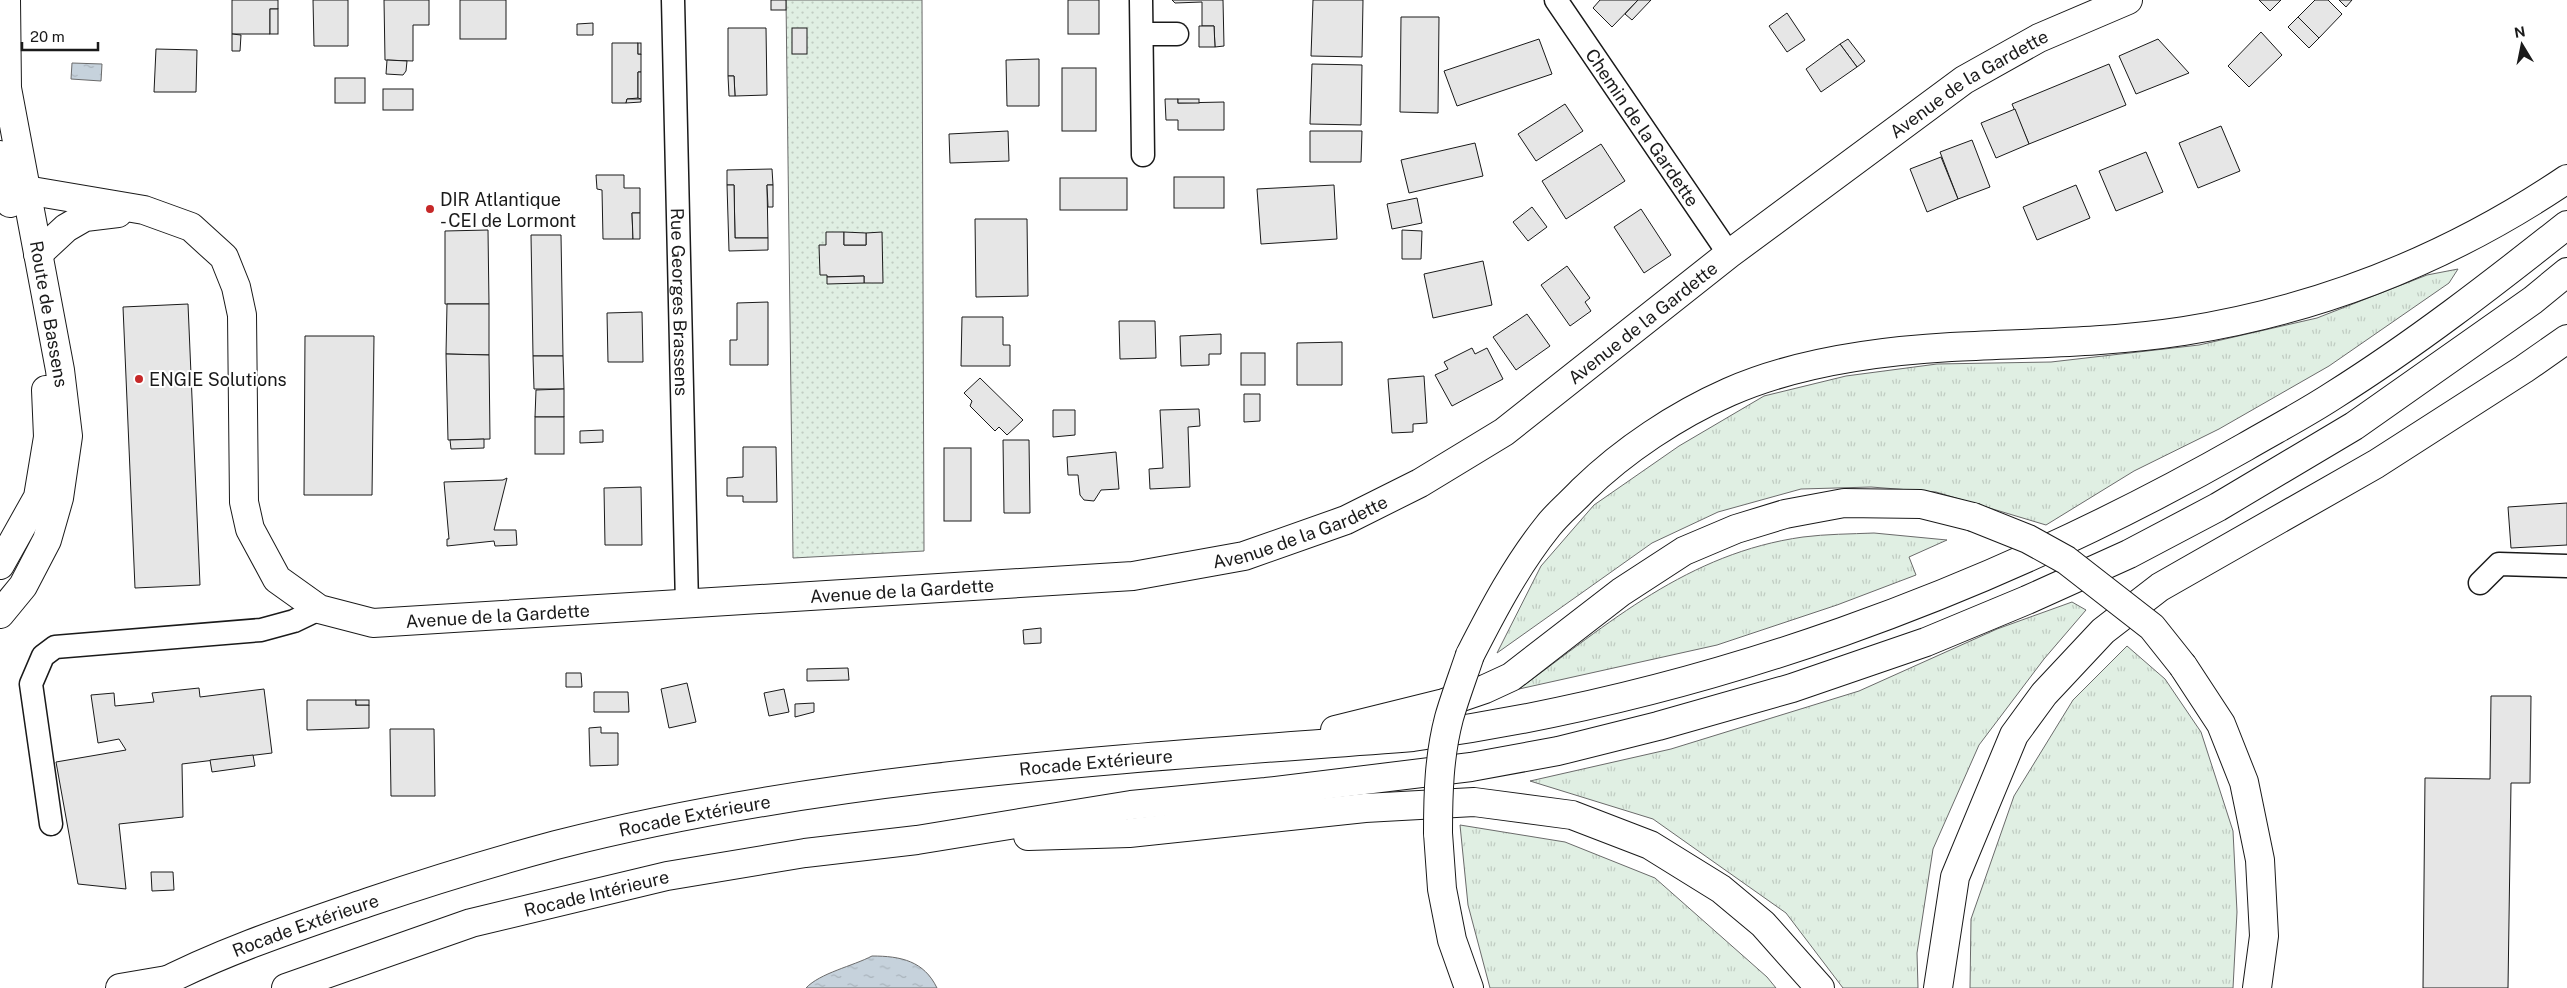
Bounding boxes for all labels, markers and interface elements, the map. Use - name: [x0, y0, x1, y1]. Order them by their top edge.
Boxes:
- scale bar: [22, 20, 99, 52]
- north arrow: [2497, 20, 2547, 70]
- text: N: [2513, 23, 2527, 41]
- street label: Avenue de la Gardette: [1885, 25, 2051, 142]
- text: 20 m: [30, 28, 65, 45]
- street label: Chemin de la Gardette: [1582, 44, 1704, 210]
- place label: DIR Atlantique - CEI de Lormont: [440, 189, 576, 231]
- marker: DIR Atlantique - CEI de Lormont: [424, 203, 436, 215]
- street label: Rue Georges Brassens: [667, 208, 693, 396]
- street label: Route de Bassens: [26, 239, 72, 389]
- street label: Avenue de la Gardette: [1564, 257, 1721, 388]
- place label: ENGIE Solutions: [149, 369, 287, 390]
- marker: ENGIE Solutions: [133, 373, 145, 385]
- street label: Avenue de la Gardette: [1211, 491, 1391, 572]
- street label: Avenue de la Gardette: [809, 574, 995, 606]
- street label: Avenue de la Gardette: [405, 599, 590, 631]
- street label: Rocade Extérieure: [1018, 745, 1173, 779]
- street label: Rocade Extérieure: [617, 790, 772, 840]
- street label: Rocade Intérieure: [522, 865, 671, 920]
- street label: Rocade Extérieure: [229, 889, 381, 961]

